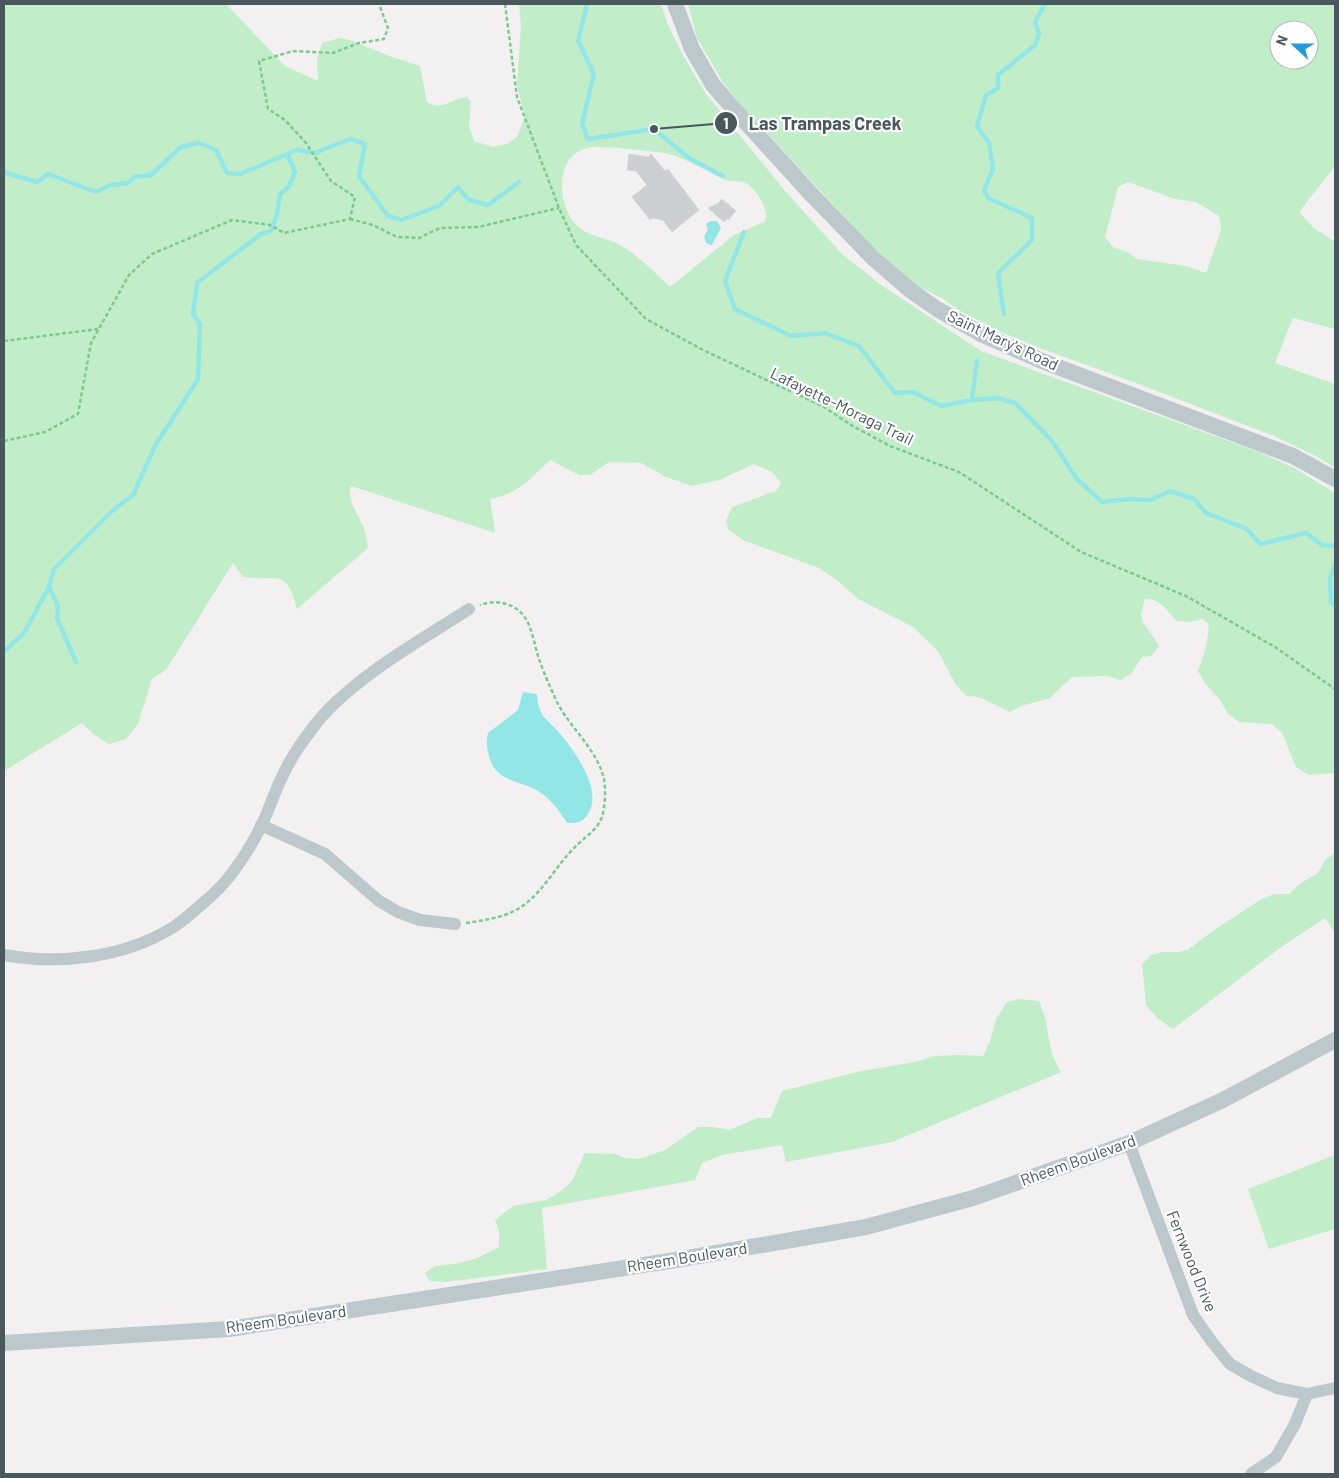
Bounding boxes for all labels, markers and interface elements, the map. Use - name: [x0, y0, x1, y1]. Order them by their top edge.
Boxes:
- north arrow: [1269, 20, 1319, 70]
- text: N: [1272, 33, 1291, 48]
- callout: Las Trampas Creek: [714, 107, 911, 140]
- text: Las Trampas Creek: [749, 112, 902, 134]
- text: 1: [723, 114, 729, 132]
- street label: Saint Mary's Road: [945, 305, 1062, 374]
- street label: Lafayette-Moraga Trail: [768, 363, 917, 448]
- street label: Rheem Boulevard: [1018, 1130, 1138, 1189]
- street label: Fernwood Drive: [1164, 1207, 1221, 1314]
- street label: Rheem Boulevard: [626, 1238, 748, 1275]
- street label: Rheem Boulevard: [225, 1301, 347, 1336]

